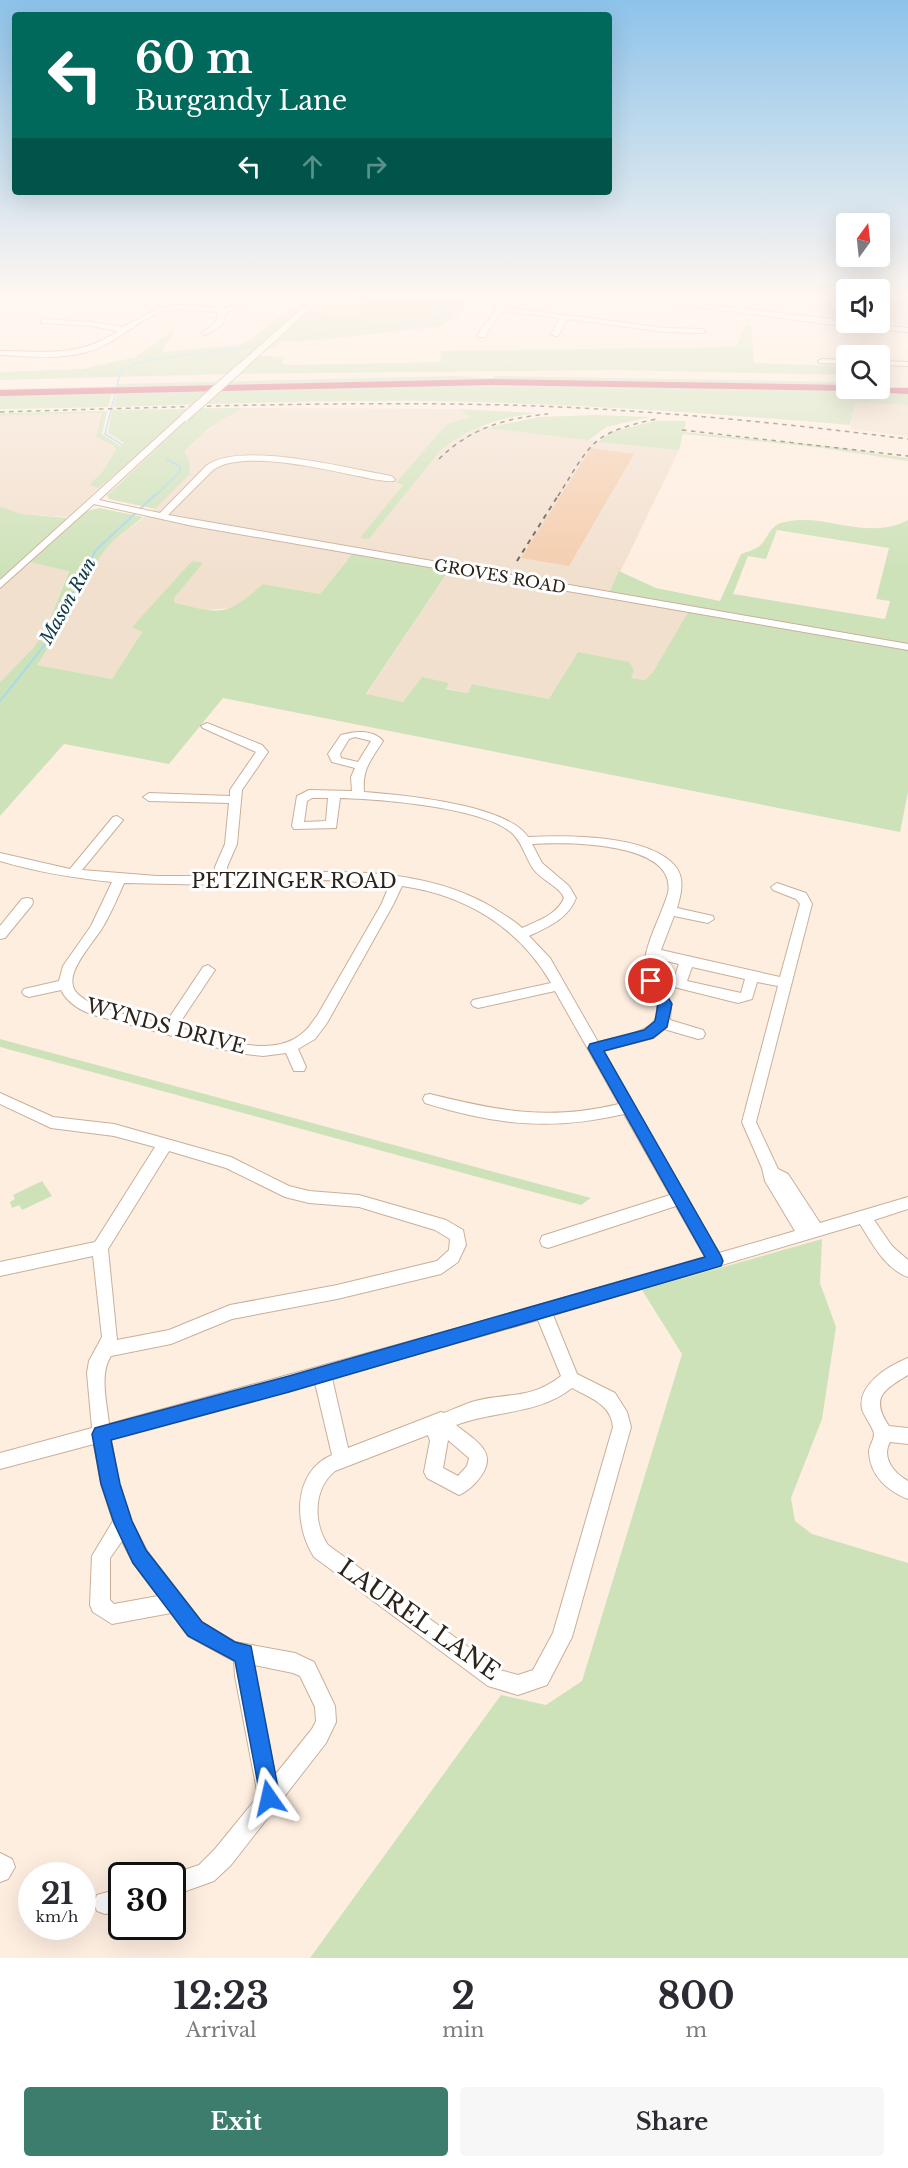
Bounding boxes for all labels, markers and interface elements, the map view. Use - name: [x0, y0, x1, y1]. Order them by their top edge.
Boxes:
- text: 60 m: [135, 32, 253, 84]
- icon: left: [36, 36, 114, 114]
- text: Burgandy Lane: [135, 84, 347, 117]
- icon: left: [233, 150, 266, 183]
- icon: ahead: [296, 150, 329, 183]
- icon: right: [359, 150, 392, 183]
- north arrow: [836, 213, 890, 267]
- map controls: [836, 213, 890, 399]
- button: sound: [836, 279, 890, 333]
- button: search: [836, 345, 890, 399]
- water label: Mason Run: [35, 554, 101, 649]
- street label: GROVES ROAD: [433, 555, 567, 597]
- street label: PETZINGER ROAD: [191, 869, 397, 893]
- pin: [625, 955, 676, 1006]
- icon: arrive: [634, 964, 667, 997]
- street label: WYNDS DRIVE: [83, 993, 248, 1059]
- street label: LAUREL LANE: [333, 1553, 506, 1686]
- position arrow: [237, 1766, 301, 1830]
- speed limit sign: 30: [108, 1862, 186, 1940]
- text: 21: [41, 1875, 73, 1912]
- text: km/h: [36, 1907, 78, 1926]
- text: 12:23: [173, 1974, 269, 2019]
- text: 2: [452, 1974, 475, 2019]
- text: 800: [658, 1974, 735, 2019]
- text: Arrival: [186, 2018, 257, 2042]
- text: min: [442, 2018, 484, 2042]
- text: m: [685, 2018, 707, 2042]
- button: Exit: [24, 2087, 448, 2156]
- button: Share: [460, 2087, 884, 2156]

